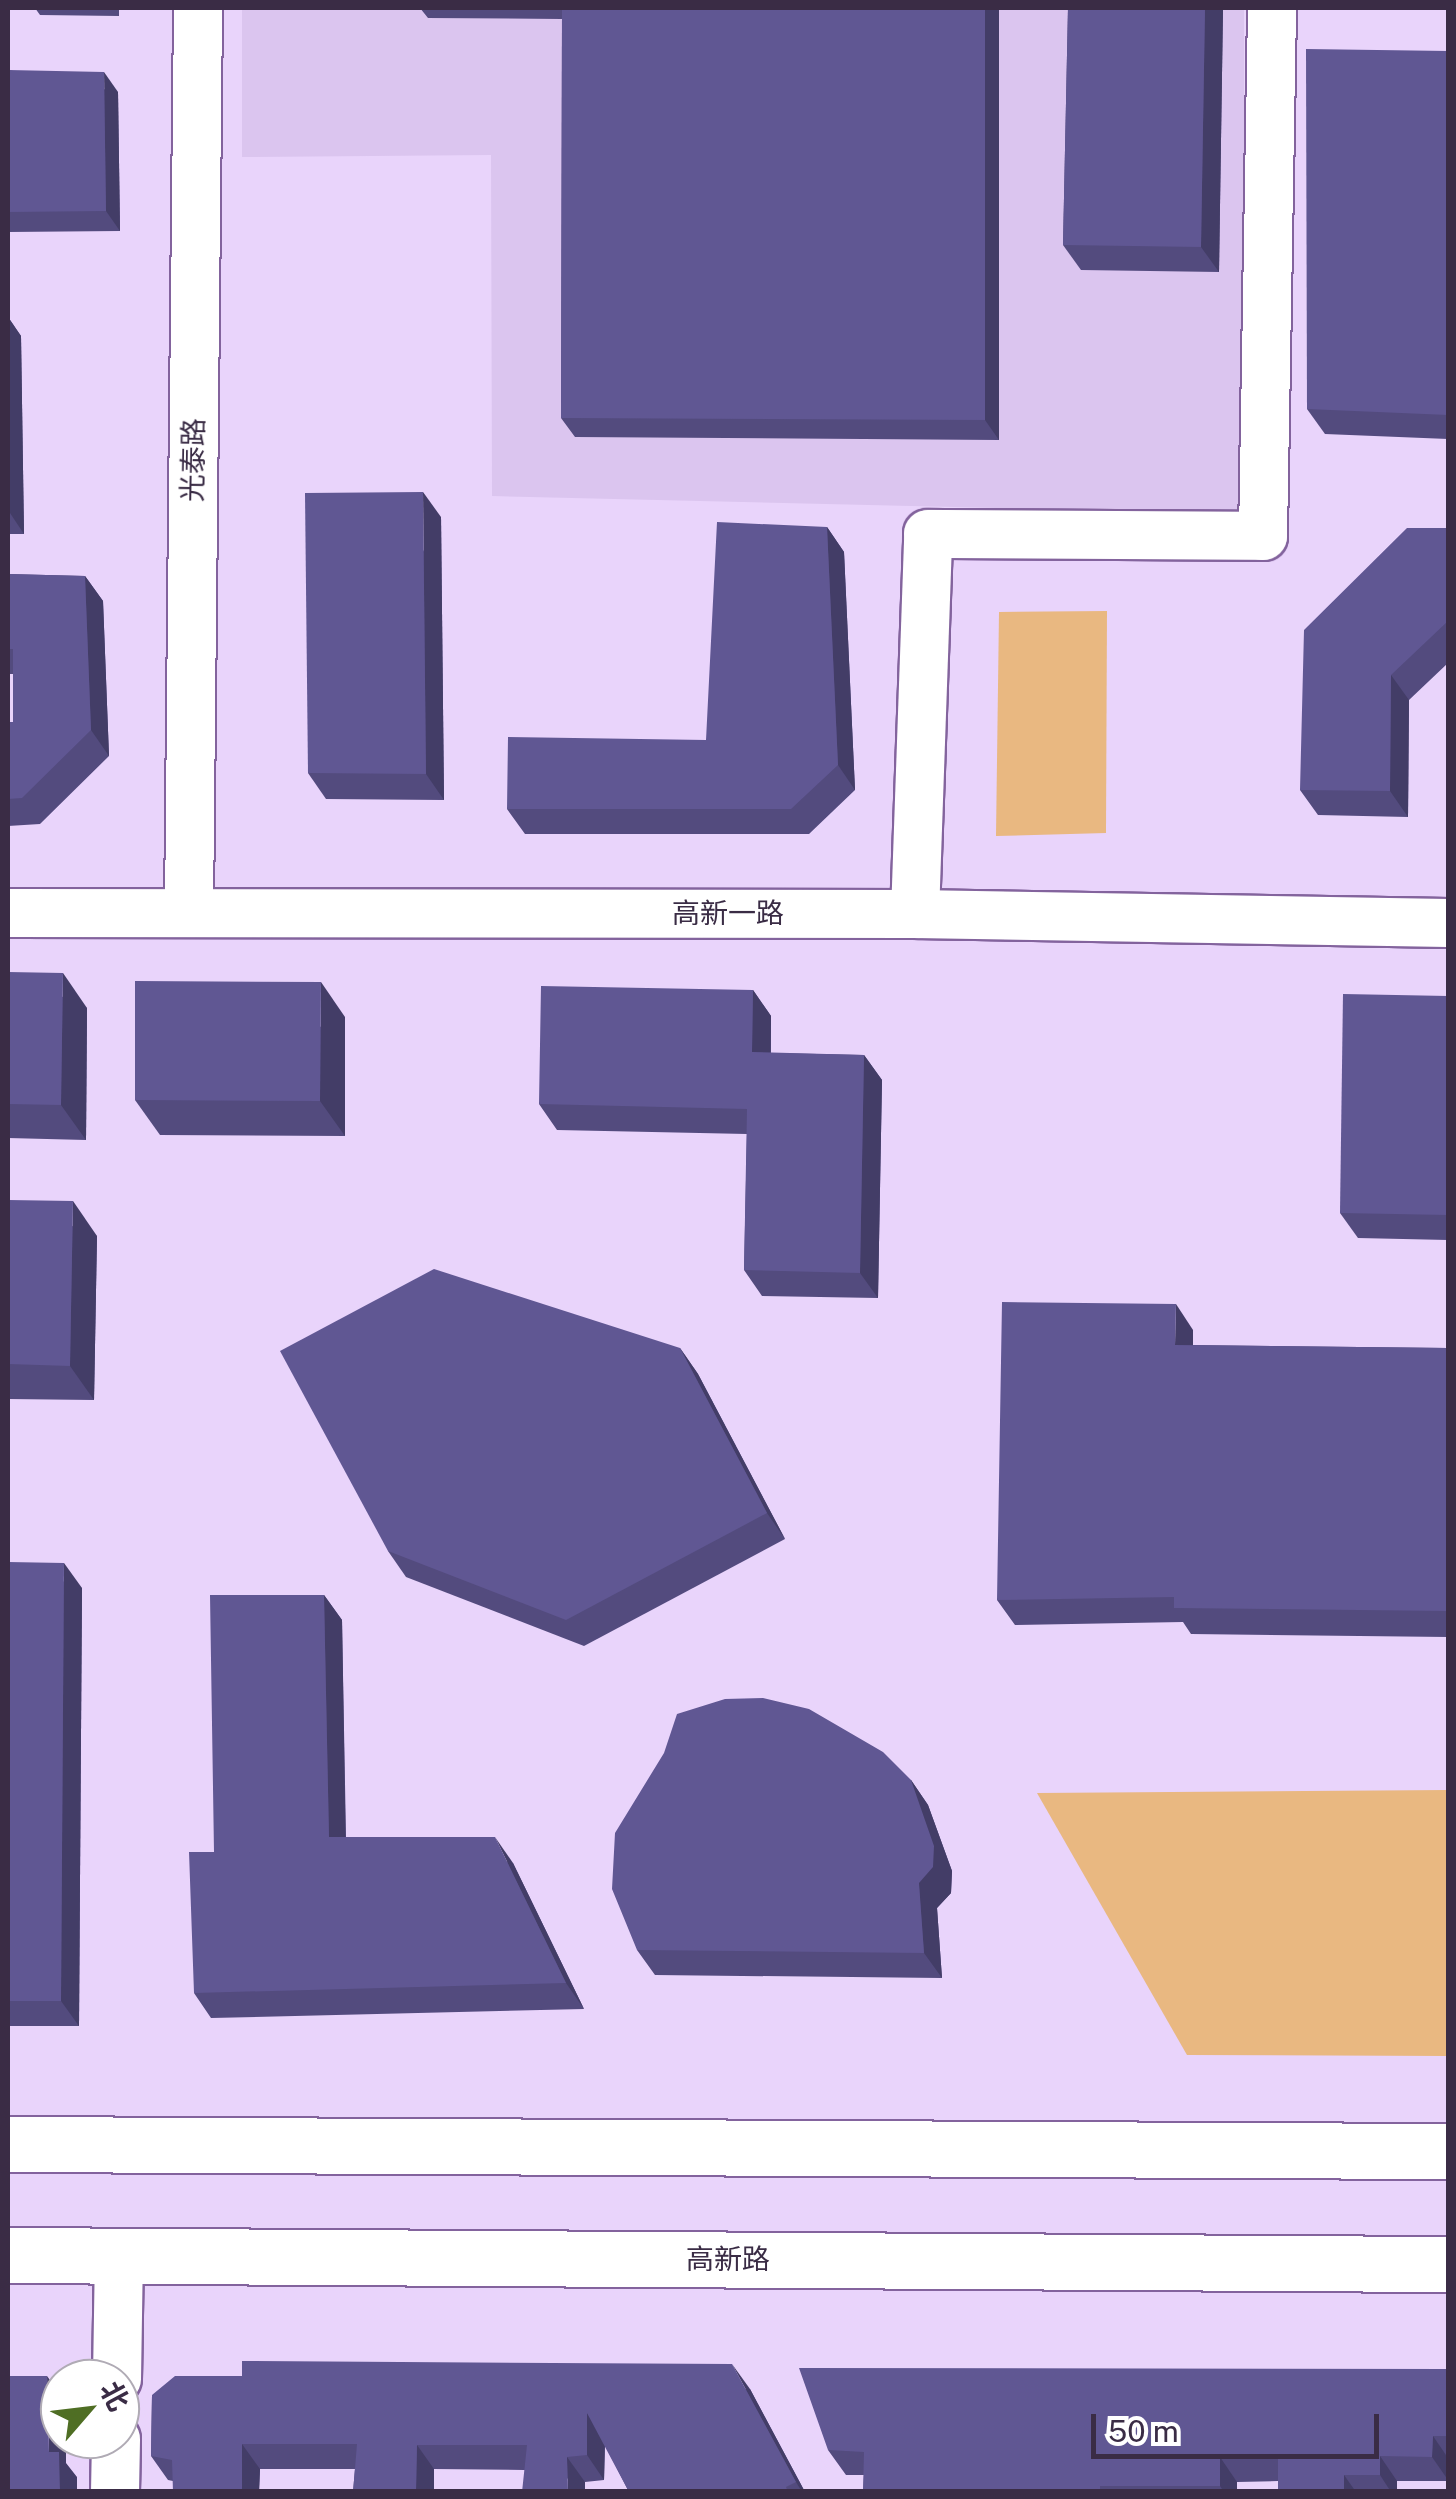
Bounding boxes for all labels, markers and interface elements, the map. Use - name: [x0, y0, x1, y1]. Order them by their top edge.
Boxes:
- street label: 光泰路: [175, 418, 211, 502]
- street label: 高新一路: [672, 896, 784, 930]
- street label: 高新路: [686, 2242, 770, 2276]
- north arrow: [40, 2359, 140, 2459]
- text: 北: [94, 2375, 136, 2416]
- scale bar: [1096, 2394, 1384, 2456]
- text: 50 m: [1108, 2413, 1179, 2449]

